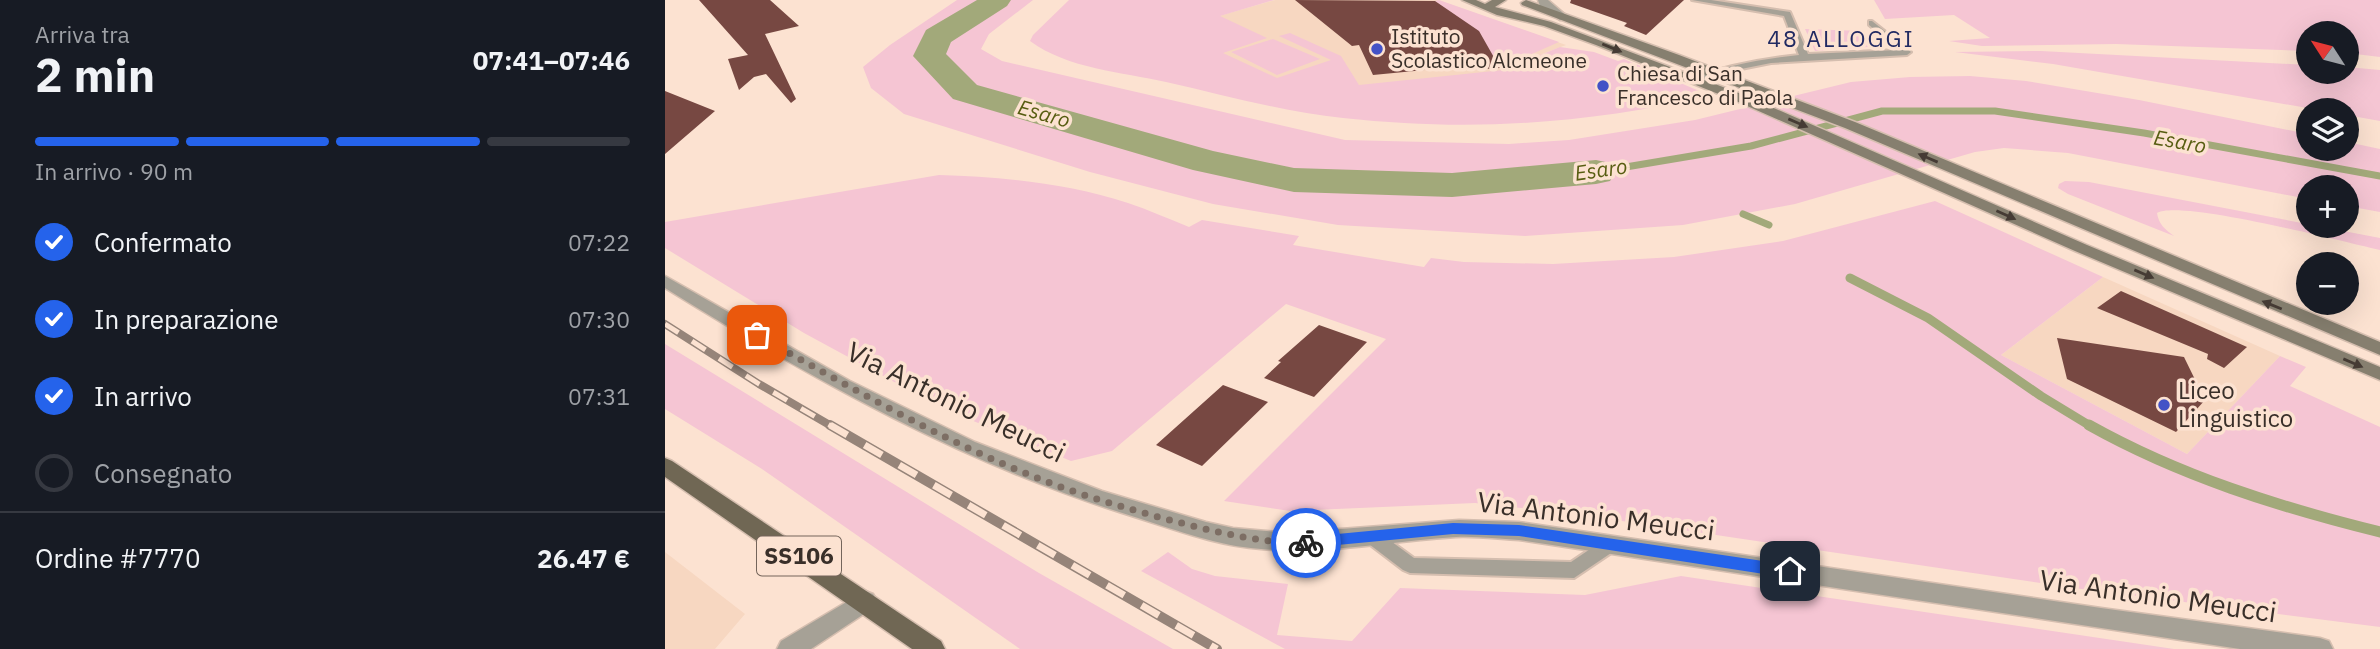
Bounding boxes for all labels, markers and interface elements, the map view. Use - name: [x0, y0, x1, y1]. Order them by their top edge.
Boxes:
- text: Arriva tra: [35, 19, 130, 49]
- north arrow: [2296, 21, 2359, 84]
- map controls: [2296, 21, 2359, 315]
- place label: Istituto Scolastico Alcmeone: [1391, 22, 1587, 74]
- district label: 48 ALLOGGI: [1767, 23, 1915, 53]
- marker: Istituto Scolastico Alcmeone: [1369, 41, 1385, 57]
- one-way arrow: [1602, 42, 1623, 53]
- text: 07:41–07:46: [473, 43, 630, 77]
- text: 2 min: [35, 45, 155, 105]
- place label: Chiesa di San Francesco di Paola: [1617, 59, 1793, 111]
- marker: Chiesa di San Francesco di Paola: [1595, 78, 1611, 94]
- water label: Esaro: [1015, 92, 1074, 134]
- button: layers: [2296, 98, 2359, 161]
- one-way arrow: [1787, 118, 1808, 129]
- water label: Esaro: [2152, 123, 2209, 159]
- water label: Esaro: [1573, 151, 1629, 187]
- one-way arrow: [1917, 152, 1938, 163]
- text: In arrivo · 90 m: [35, 156, 193, 186]
- button: +: [2296, 175, 2359, 238]
- one-way arrow: [1996, 209, 2016, 221]
- icon: check: [35, 223, 73, 261]
- text: Confermato: [94, 225, 232, 259]
- text: 07:22: [568, 227, 630, 257]
- button: −: [2296, 252, 2359, 315]
- one-way arrow: [2134, 269, 2155, 280]
- one-way arrow: [2261, 299, 2282, 310]
- icon: check: [35, 300, 73, 338]
- text: In preparazione: [94, 302, 279, 336]
- text: 07:30: [568, 304, 630, 334]
- pin: [727, 305, 787, 365]
- icon: bag: [738, 316, 776, 354]
- street label: Via Antonio Meucci: [841, 333, 1072, 471]
- one-way arrow: [2343, 358, 2364, 369]
- place label: Liceo Linguistico: [2178, 374, 2293, 434]
- icon: check: [35, 377, 73, 415]
- text: In arrivo: [94, 379, 192, 413]
- text: 07:31: [568, 381, 630, 411]
- marker: Liceo Linguistico: [2156, 397, 2172, 413]
- text: Consegnato: [94, 456, 232, 490]
- street label: Via Antonio Meucci: [1475, 483, 1717, 548]
- courier: [1271, 508, 1341, 578]
- icon: bike: [1287, 524, 1325, 562]
- road number: SS106: [757, 536, 841, 576]
- text: Ordine #7770: [35, 541, 201, 575]
- text: 26.47 €: [537, 541, 630, 575]
- pin: [1760, 541, 1820, 601]
- icon: home: [1771, 552, 1809, 590]
- street label: Via Antonio Meucci: [2037, 561, 2279, 630]

